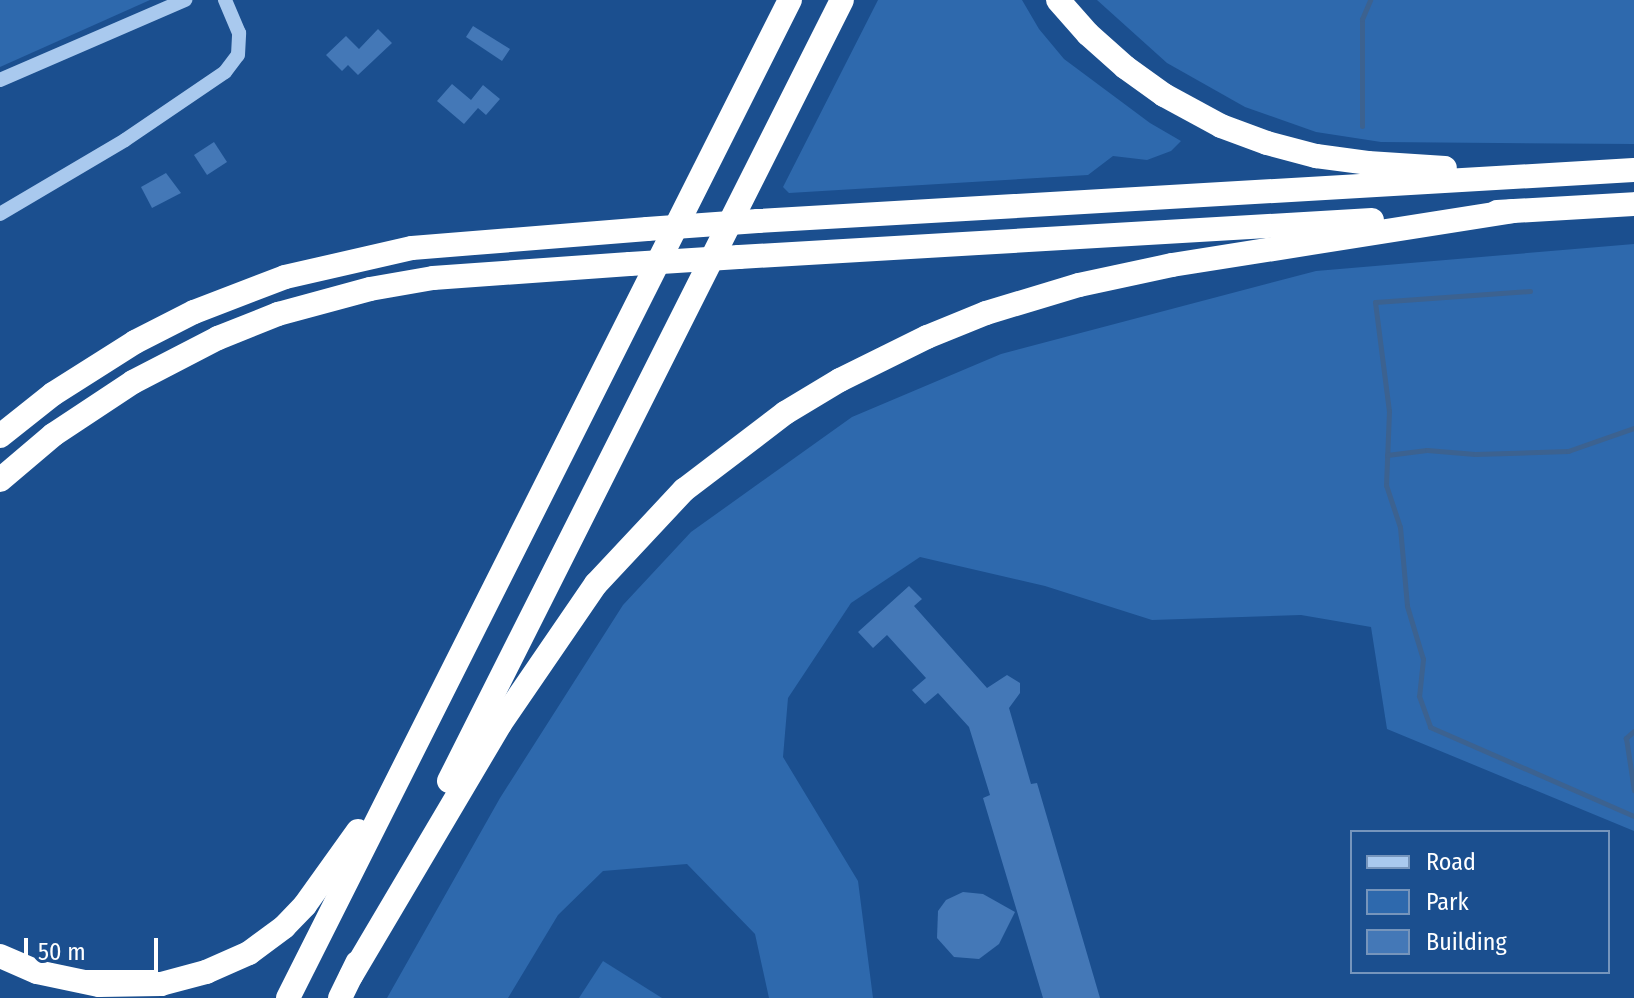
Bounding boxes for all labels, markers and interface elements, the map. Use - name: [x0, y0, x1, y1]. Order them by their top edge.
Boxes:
- legend: [1350, 830, 1610, 974]
- text: Road: [1426, 848, 1476, 876]
- text: Park: [1426, 888, 1469, 916]
- scale bar: [28, 922, 162, 972]
- text: Building: [1426, 928, 1507, 956]
- text: 50 m: [38, 938, 86, 966]

